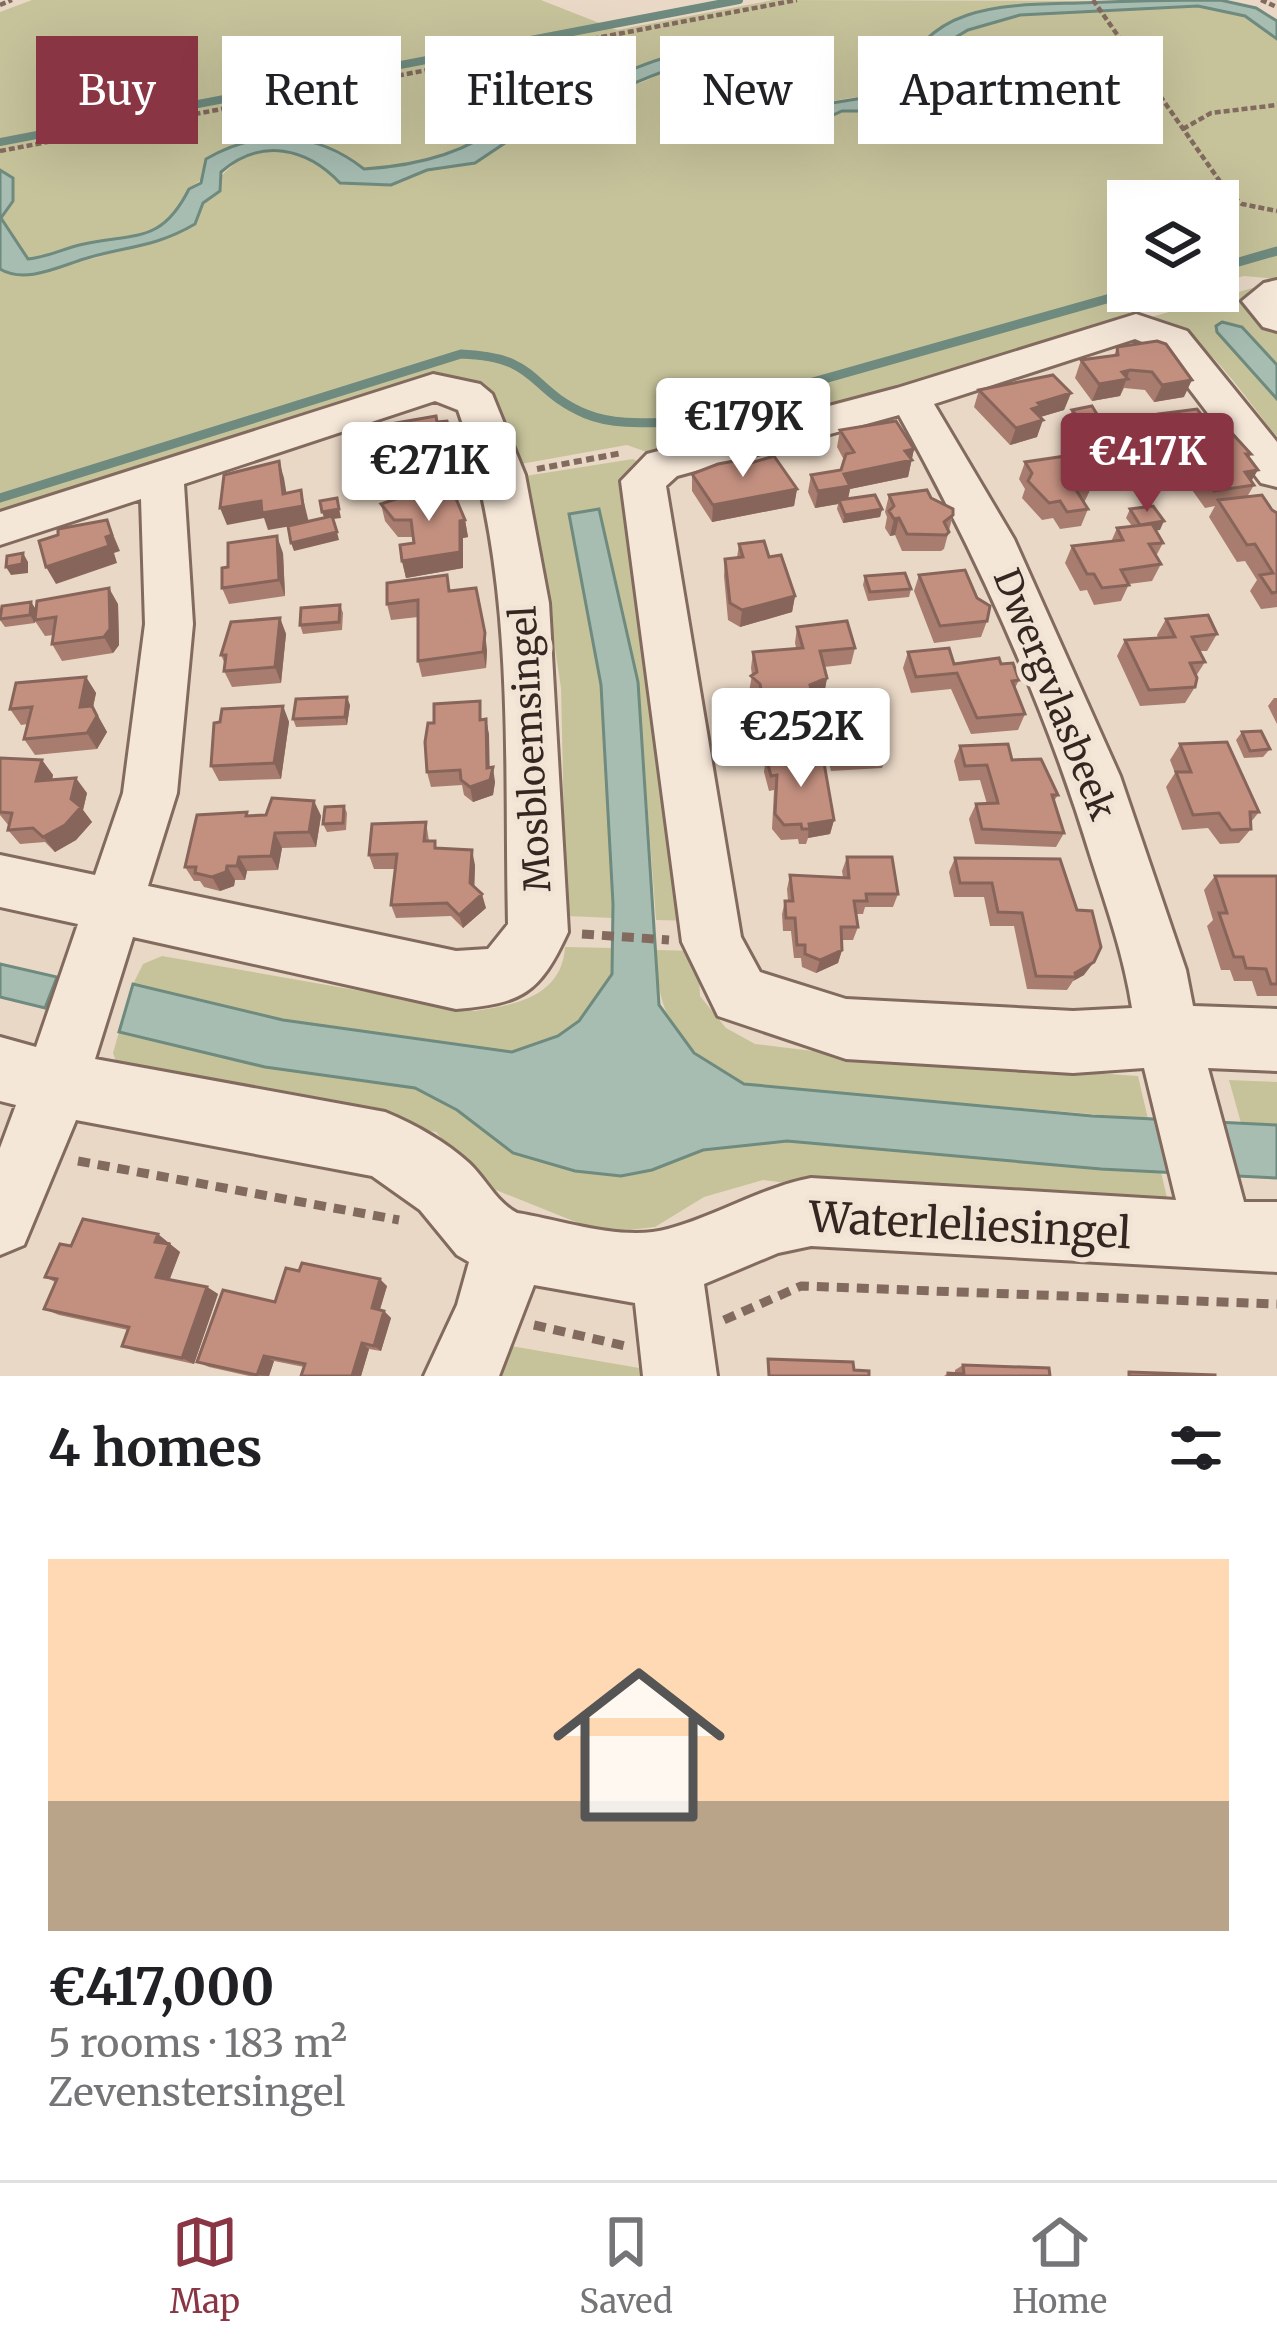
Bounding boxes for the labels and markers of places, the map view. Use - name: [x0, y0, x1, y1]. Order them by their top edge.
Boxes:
- pin: €179K: [659, 378, 827, 480]
- pin: €417K: [1063, 413, 1231, 515]
- pin: €271K: [345, 422, 513, 524]
- pin: €252K: [717, 688, 885, 790]

